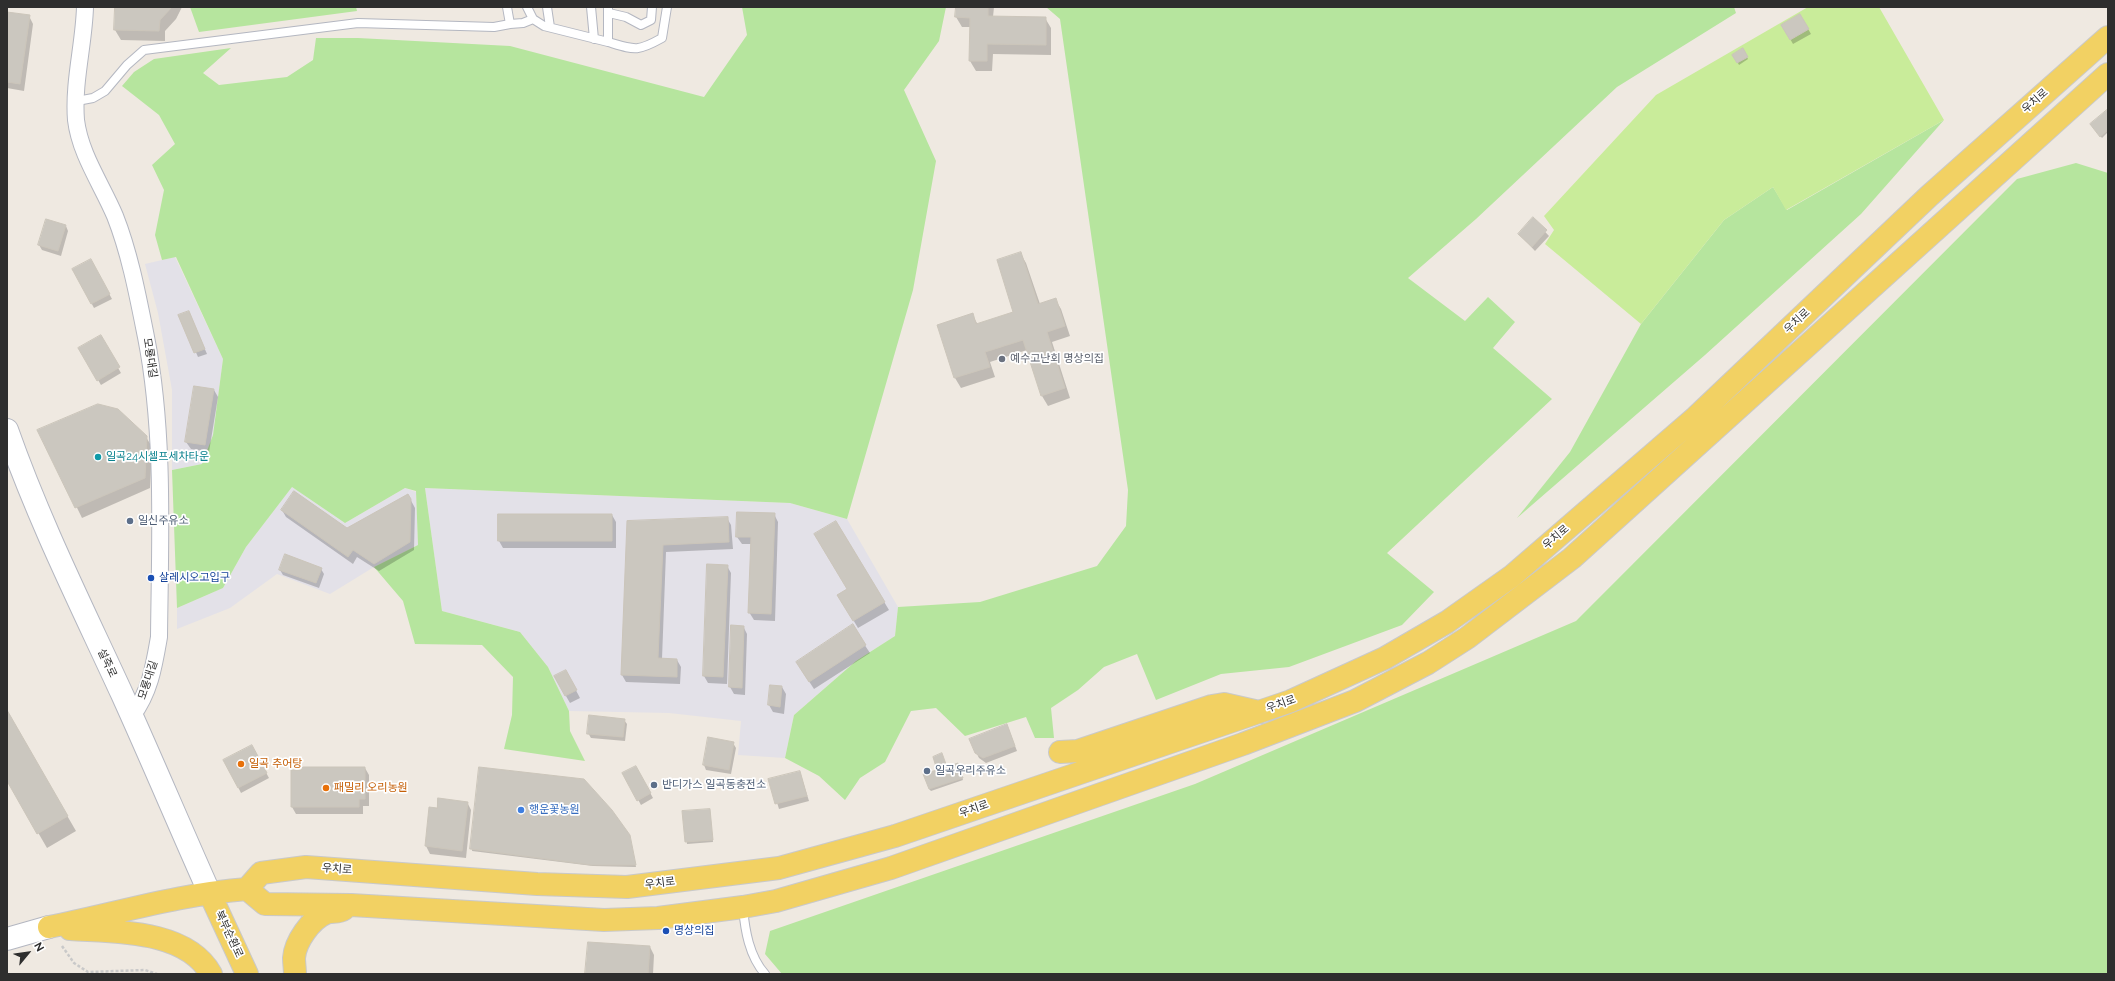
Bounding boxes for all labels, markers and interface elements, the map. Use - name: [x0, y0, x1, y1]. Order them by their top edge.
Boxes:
- street label: 우치로: [2019, 86, 2051, 116]
- street label: 우치로: [1781, 306, 1813, 336]
- street label: 모룡대길: [140, 337, 160, 379]
- place label: 예수고난회 명상의집: [1010, 352, 1104, 366]
- marker: 예수고난회 명상의집: [997, 354, 1007, 364]
- place label: 일곡24시셀프세차타운: [106, 450, 209, 464]
- marker: 일곡24시셀프세차타운: [93, 452, 103, 462]
- place label: 일신주유소: [138, 514, 189, 528]
- marker: 일신주유소: [125, 516, 135, 526]
- street label: 우치로: [1540, 522, 1572, 552]
- place label: 살레시오고입구: [159, 571, 230, 585]
- marker: 살레시오고입구: [146, 573, 156, 583]
- street label: 설죽로: [95, 646, 119, 680]
- street label: 모룡대길: [135, 659, 161, 701]
- street label: 우치로: [1264, 693, 1298, 715]
- place label: 일곡 추어탕: [249, 757, 302, 771]
- marker: 일곡 추어탕: [236, 759, 246, 769]
- place label: 일곡우리주유소: [935, 764, 1006, 778]
- marker: 일곡우리주유소: [922, 766, 932, 776]
- place label: 반디가스 일곡동충전소: [662, 778, 766, 792]
- marker: 반디가스 일곡동충전소: [649, 780, 659, 790]
- place label: 패밀리 오리농원: [334, 781, 408, 795]
- marker: 패밀리 오리농원: [321, 783, 331, 793]
- street label: 우치로: [957, 798, 991, 820]
- place label: 행운꽃농원: [529, 803, 580, 817]
- marker: 행운꽃농원: [516, 805, 526, 815]
- street label: 우치로: [321, 861, 353, 877]
- street label: 우치로: [644, 875, 676, 891]
- street label: 북부순환로: [212, 908, 246, 960]
- place label: 명상의집: [674, 924, 714, 938]
- marker: 명상의집: [661, 926, 671, 936]
- north arrow: [8, 933, 48, 973]
- text: N: [31, 940, 47, 954]

